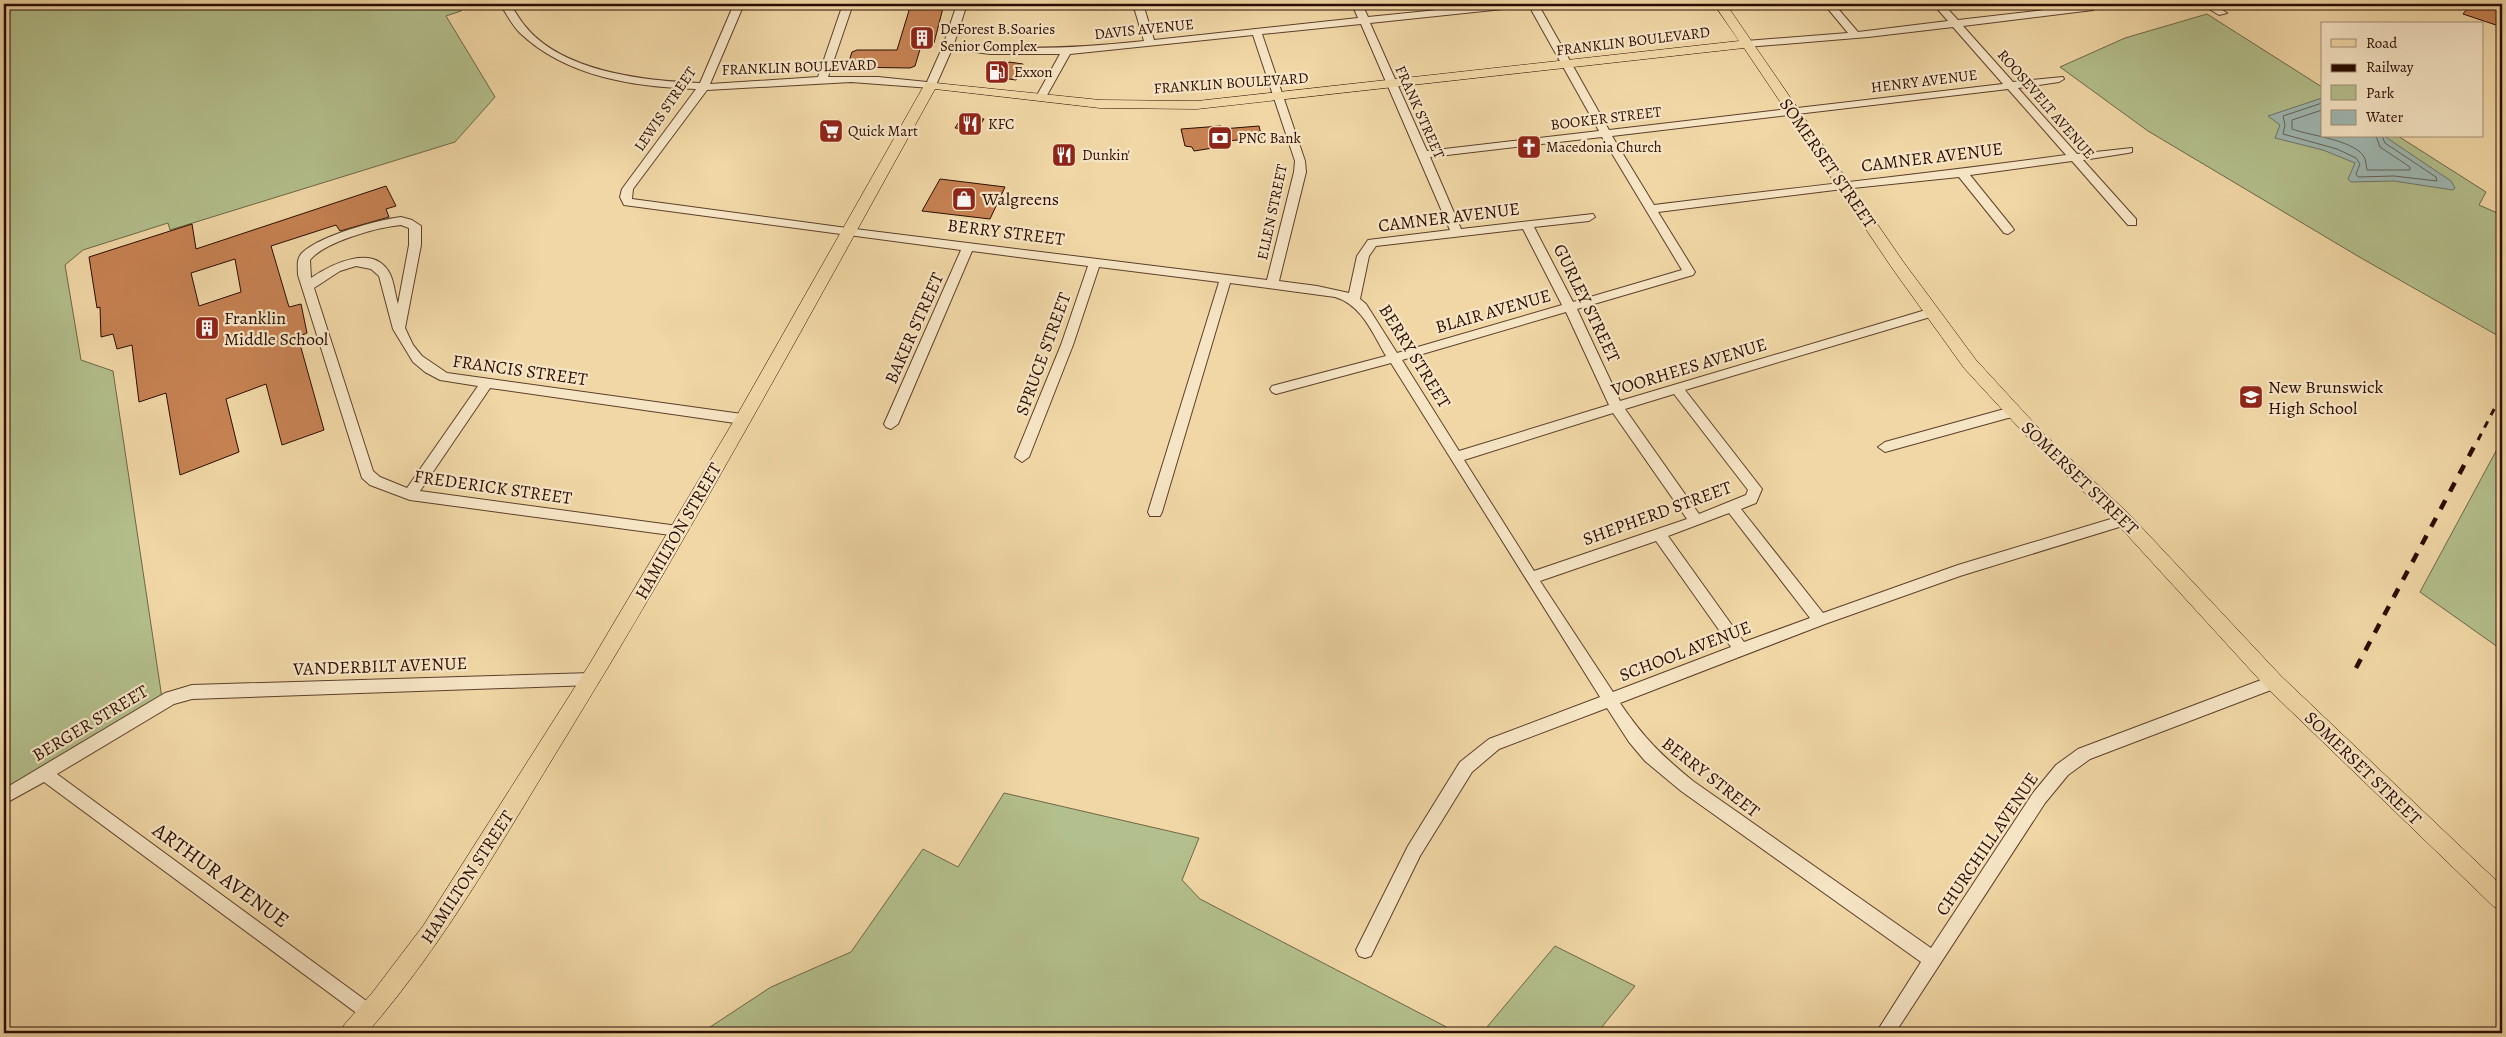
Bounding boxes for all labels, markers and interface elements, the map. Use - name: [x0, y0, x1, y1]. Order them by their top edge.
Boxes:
- street label: DAVIS AVENUE: [1093, 14, 1195, 44]
- place label: DeForest B.Soaries Senior Complex: [940, 19, 1055, 56]
- street label: FRANKLIN BOULEVARD: [1555, 22, 1711, 60]
- legend: [2321, 22, 2484, 138]
- building icon: DeForest B.Soaries Senior Complex: [909, 25, 935, 51]
- text: Road: [2366, 33, 2398, 53]
- street label: ROOSEVELT AVENUE: [1993, 45, 2099, 163]
- street label: FRANKLIN BOULEVARD: [721, 54, 877, 80]
- text: Railway: [2366, 57, 2414, 77]
- fuel station icon: Exxon: [984, 59, 1010, 85]
- street label: LEWIS STREET: [629, 62, 701, 155]
- place label: Exxon: [1014, 62, 1053, 82]
- street label: FRANK STREET: [1391, 62, 1450, 162]
- street label: HENRY AVENUE: [1870, 65, 1978, 97]
- street label: FRANKLIN BOULEVARD: [1153, 68, 1309, 98]
- text: Park: [2366, 83, 2395, 103]
- street label: SOMERSET STREET: [1774, 93, 1882, 233]
- street label: BOOKER STREET: [1550, 101, 1663, 135]
- text: Water: [2365, 107, 2403, 127]
- restaurant icon: KFC: [957, 111, 983, 137]
- place label: KFC: [988, 114, 1014, 134]
- supermarket icon: Quick Mart: [818, 118, 844, 144]
- place label: Quick Mart: [848, 121, 918, 141]
- bank icon: PNC Bank: [1207, 125, 1233, 151]
- place label: PNC Bank: [1238, 128, 1302, 148]
- church icon: Macedonia Church: [1516, 134, 1542, 160]
- street label: CAMNER AVENUE: [1860, 136, 2004, 178]
- place label: Macedonia Church: [1546, 137, 1662, 157]
- restaurant icon: Dunkin': [1051, 142, 1077, 168]
- place label: Dunkin': [1082, 145, 1130, 165]
- street label: ELLEN STREET: [1252, 162, 1292, 262]
- shop icon: Walgreens: [951, 186, 977, 212]
- place label: Walgreens: [981, 187, 1059, 211]
- street label: CAMNER AVENUE: [1377, 196, 1521, 238]
- street label: BERRY STREET: [946, 213, 1066, 251]
- street label: GURLEY STREET: [1548, 240, 1626, 366]
- street label: BAKER STREET: [879, 269, 949, 387]
- street label: BLAIR AVENUE: [1432, 283, 1554, 339]
- street label: SPRUCE STREET: [1010, 289, 1076, 419]
- street label: BERRY STREET: [1374, 300, 1457, 413]
- place label: Franklin Middle School: [224, 306, 329, 351]
- building icon: Franklin Middle School: [194, 315, 220, 341]
- street label: VOORHEES AVENUE: [1607, 332, 1770, 402]
- street label: FRANCIS STREET: [451, 349, 589, 391]
- place label: New Brunswick High School: [2268, 375, 2384, 420]
- school or university icon: New Brunswick High School: [2238, 384, 2264, 410]
- street label: SOMERSET STREET: [2016, 416, 2144, 540]
- street label: HAMILTON STREET: [629, 458, 727, 604]
- street label: FREDERICK STREET: [412, 464, 574, 510]
- street label: SHEPHERD STREET: [1579, 475, 1735, 551]
- street label: SCHOOL AVENUE: [1616, 615, 1754, 687]
- street label: VANDERBILT AVENUE: [292, 651, 467, 681]
- street label: BERGER STREET: [28, 679, 152, 767]
- street label: SOMERSET STREET: [2299, 706, 2427, 830]
- street label: BERRY STREET: [1657, 731, 1765, 823]
- street label: CHURCHILL AVENUE: [1930, 768, 2044, 920]
- street label: HAMILTON STREET: [415, 806, 519, 948]
- street label: ARTHUR AVENUE: [146, 815, 295, 934]

